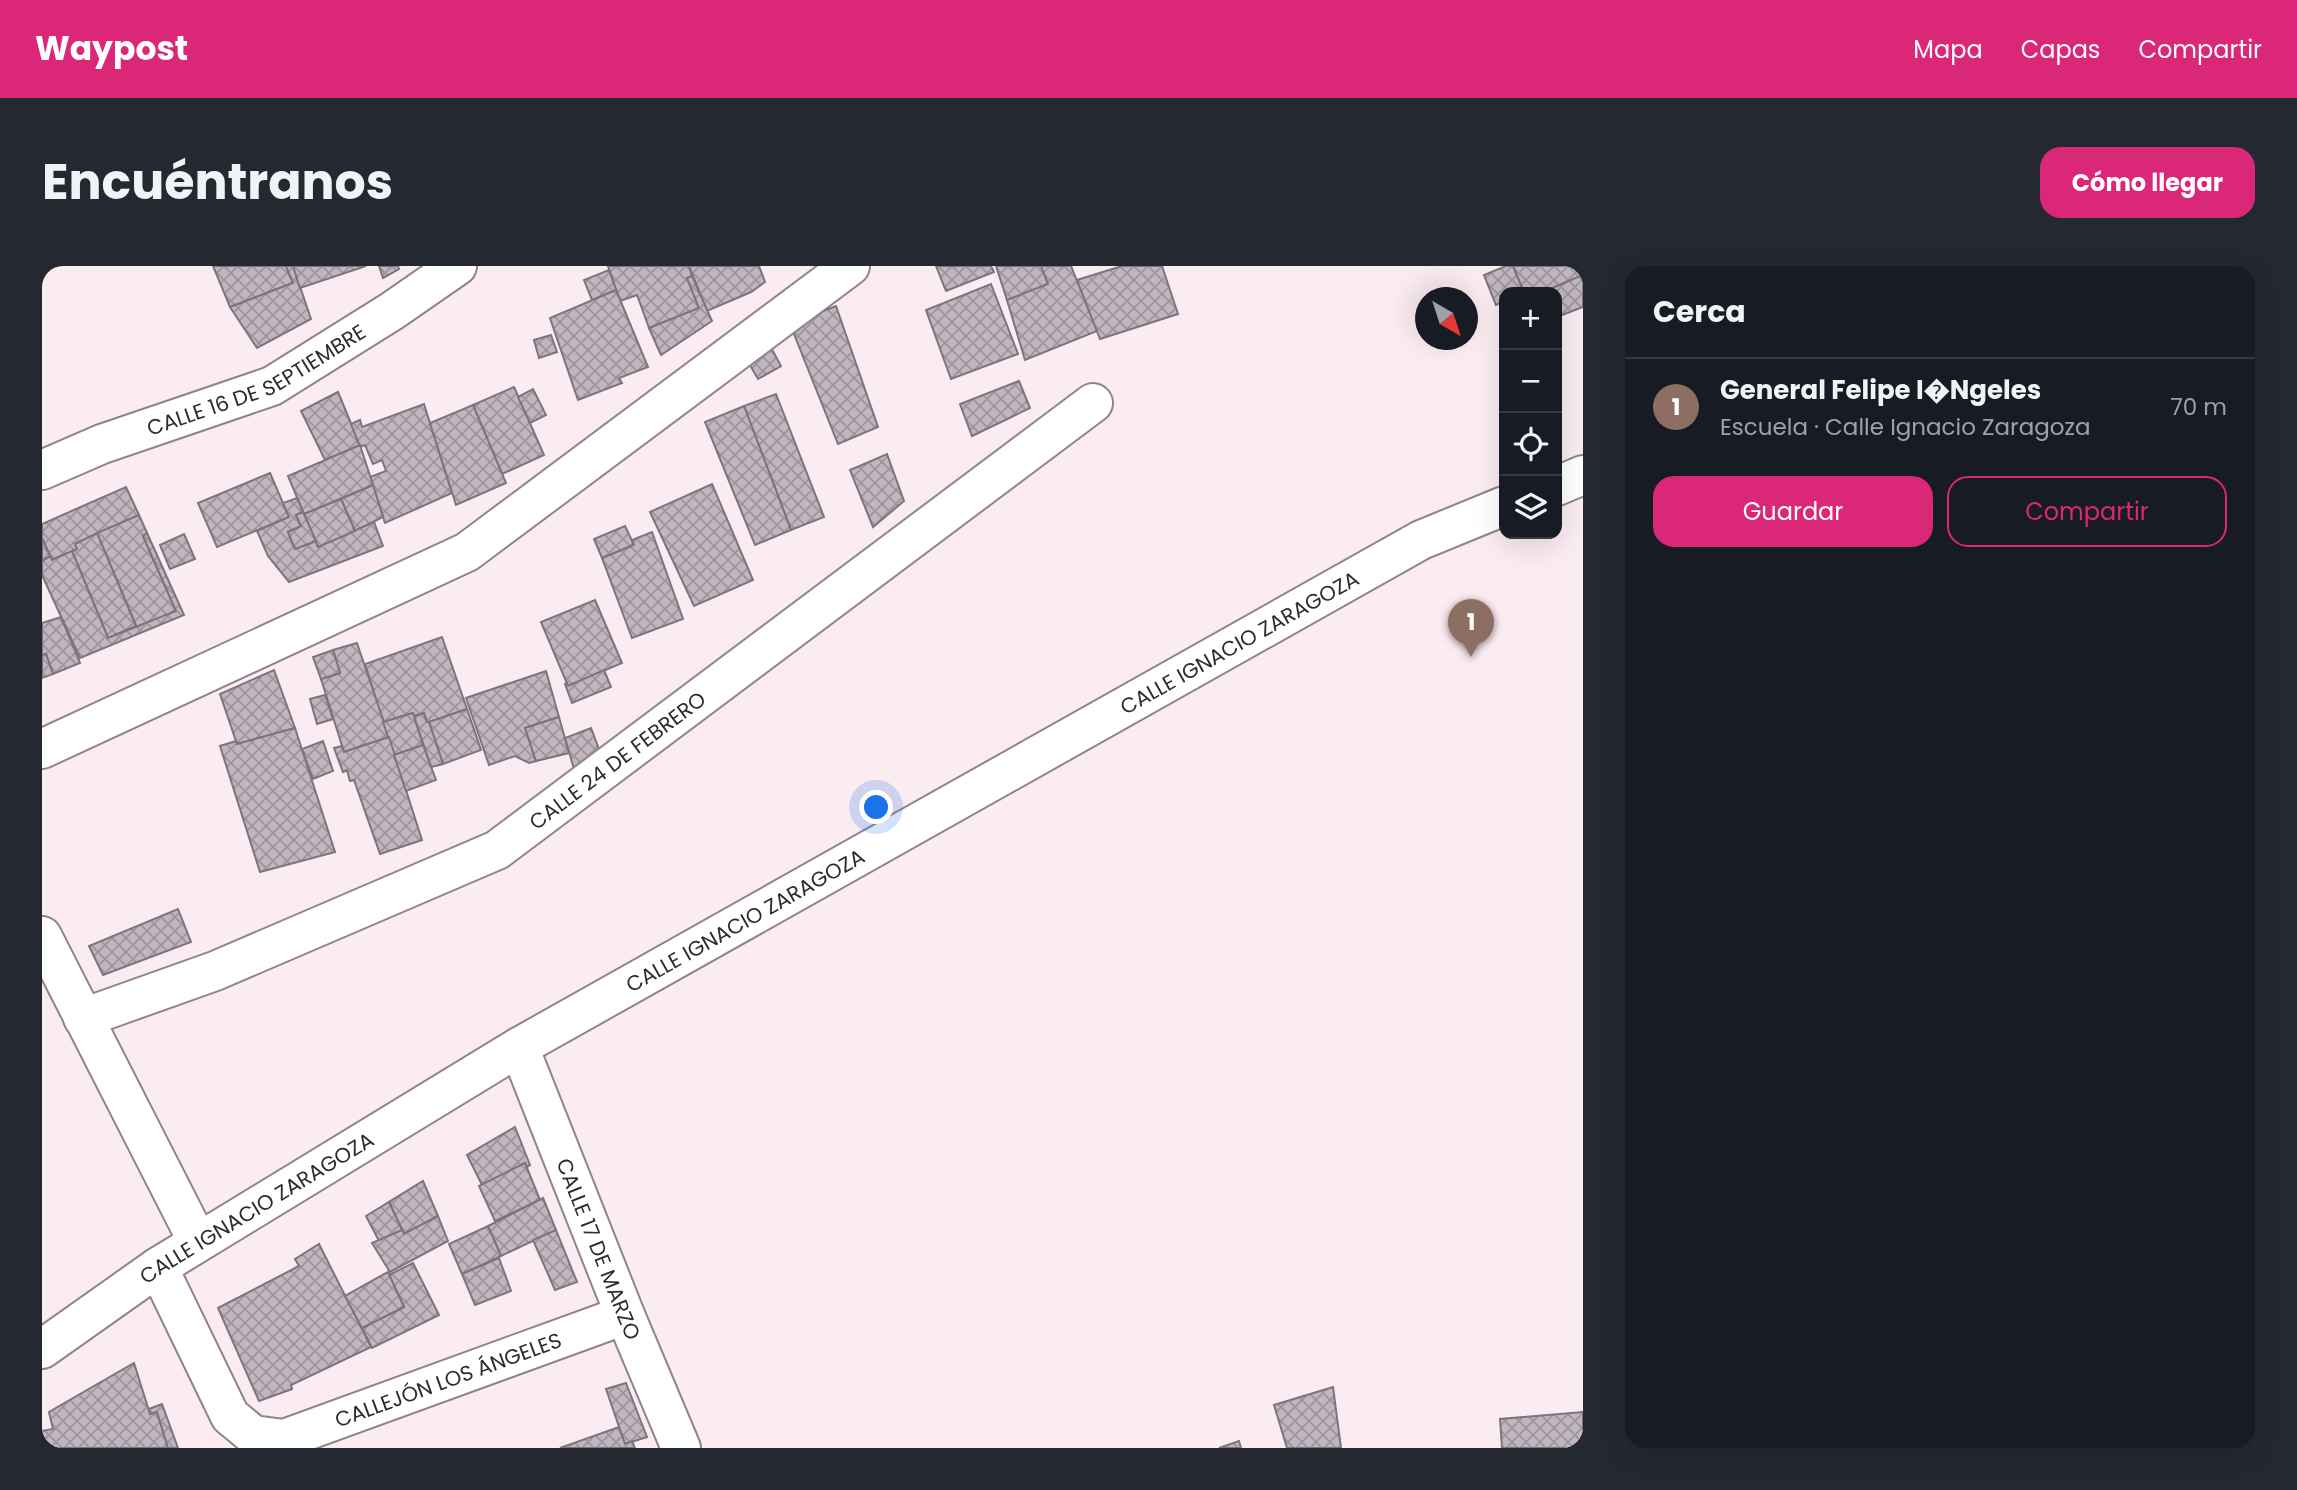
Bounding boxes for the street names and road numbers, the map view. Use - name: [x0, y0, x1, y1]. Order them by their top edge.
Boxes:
- street label: CALLE 16 DE SEPTIEMBRE: [143, 317, 371, 442]
- street label: CALLE IGNACIO ZARAGOZA: [1115, 563, 1364, 721]
- street label: CALLE 24 DE FEBRERO: [523, 684, 711, 836]
- street label: CALLE IGNACIO ZARAGOZA: [620, 841, 870, 999]
- street label: CALLE IGNACIO ZARAGOZA: [133, 1125, 379, 1290]
- street label: CALLE 17 DE MARZO: [550, 1154, 648, 1344]
- street label: CALLEJÓN LOS ÁNGELES: [331, 1325, 565, 1434]

